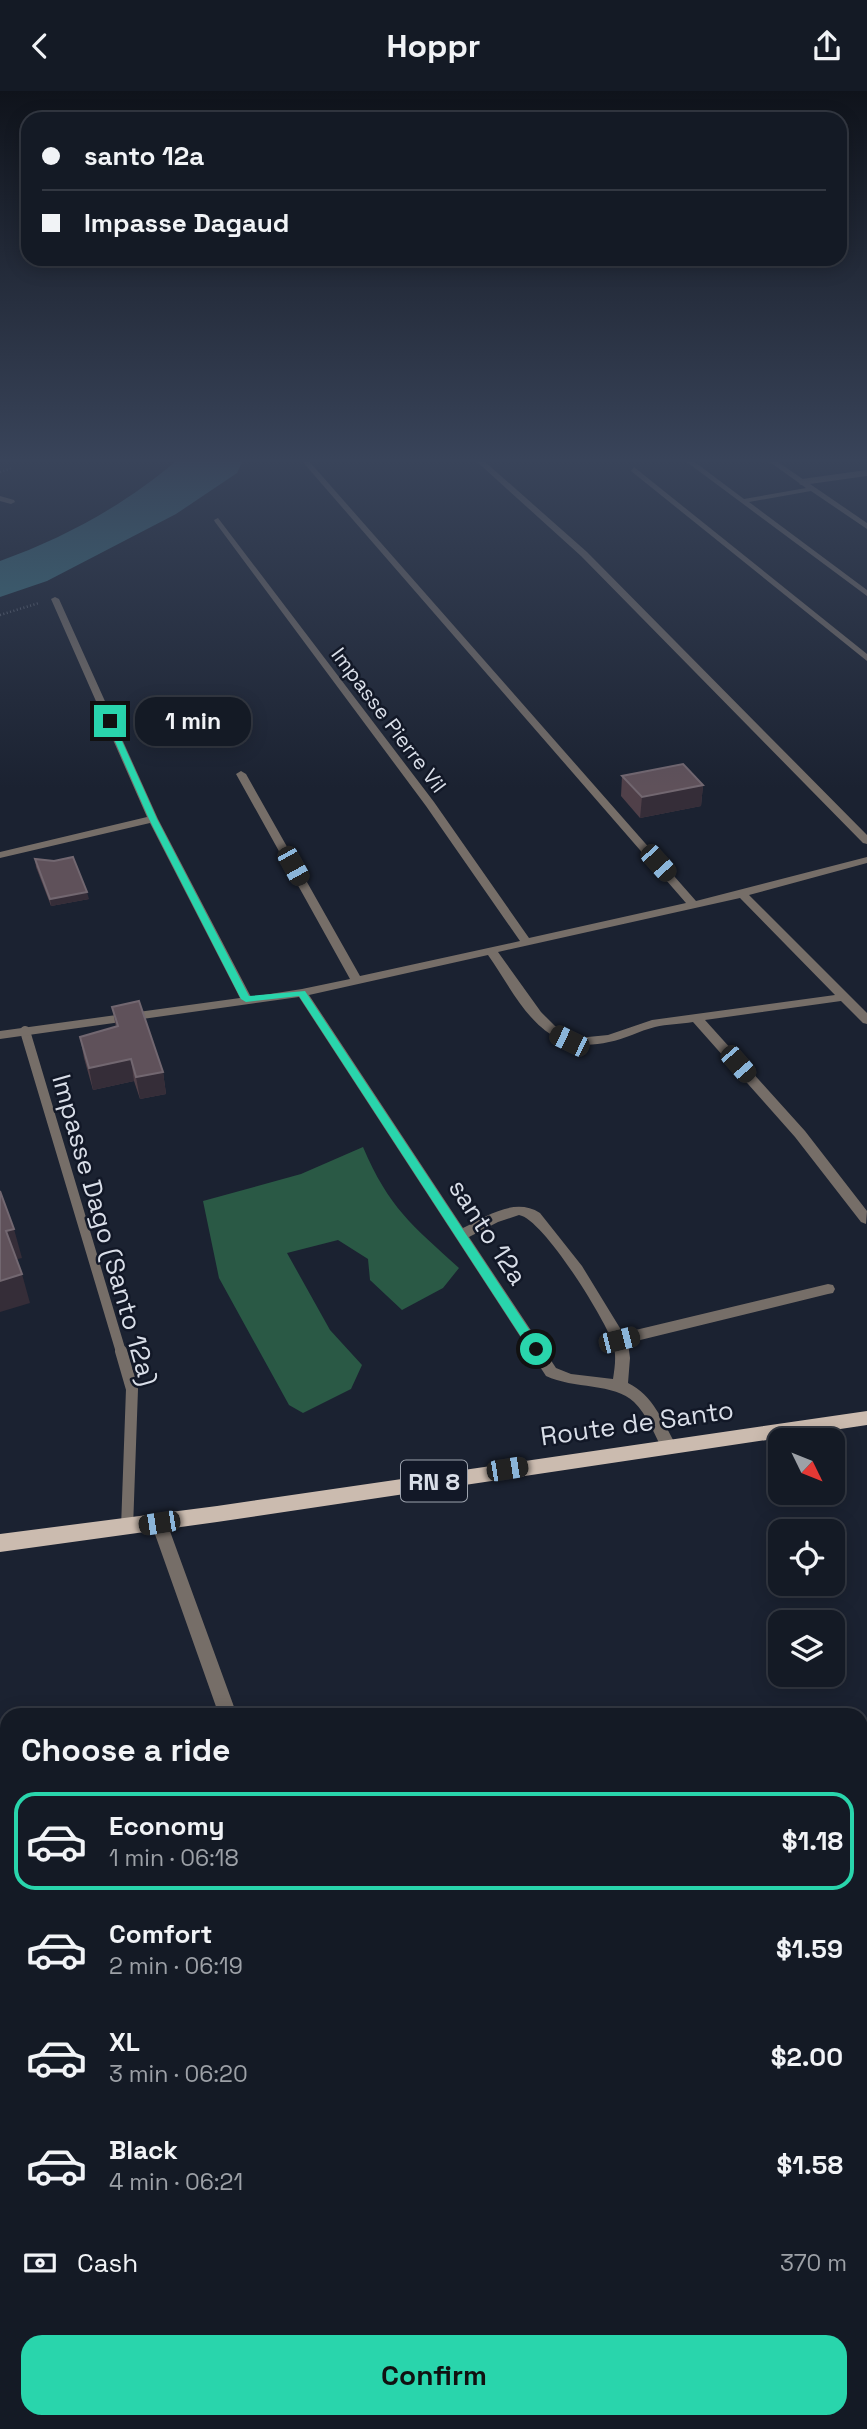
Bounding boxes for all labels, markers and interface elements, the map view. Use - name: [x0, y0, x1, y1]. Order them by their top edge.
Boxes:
- text: Hoppr: [386, 26, 481, 66]
- icon: back: [21, 27, 59, 65]
- icon: share: [808, 27, 846, 65]
- text: santo 12a: [84, 139, 204, 173]
- text: Impasse Dagaud: [84, 206, 289, 240]
- street label: Impasse Pierre Vil: [326, 642, 452, 798]
- callout: 1 min: [134, 697, 250, 745]
- route end: [94, 705, 126, 737]
- text: 1 min: [165, 706, 221, 736]
- car: [637, 840, 680, 886]
- car: [274, 843, 313, 889]
- car: [546, 1022, 593, 1060]
- car: [717, 1041, 760, 1087]
- street label: Impasse Dago (Santo 12a): [44, 1070, 166, 1390]
- street label: santo 12a: [441, 1172, 535, 1292]
- car: [597, 1325, 642, 1355]
- route start: [520, 1333, 552, 1365]
- street label: Route de Santo: [538, 1393, 736, 1453]
- north arrow: [768, 1428, 845, 1505]
- map controls: [768, 1428, 845, 1687]
- car: [485, 1455, 530, 1483]
- road number: RN 8: [401, 1461, 467, 1501]
- car: [137, 1509, 182, 1537]
- button: locate: [768, 1519, 845, 1596]
- button: layers: [768, 1610, 845, 1687]
- text: Choose a ride: [21, 1730, 231, 1770]
- text: Economy: [109, 1809, 225, 1843]
- icon: car: [25, 1810, 88, 1873]
- text: $1.18: [782, 1824, 843, 1858]
- text: 1 min · 06:18: [109, 1843, 239, 1873]
- text: Comfort: [109, 1917, 212, 1951]
- icon: car: [25, 1918, 88, 1981]
- text: $1.59: [776, 1932, 843, 1966]
- text: 2 min · 06:19: [109, 1951, 243, 1981]
- text: XL: [109, 2025, 140, 2059]
- icon: car: [25, 2026, 88, 2089]
- text: $2.00: [771, 2040, 843, 2074]
- text: 3 min · 06:20: [109, 2059, 248, 2089]
- text: Black: [109, 2133, 178, 2167]
- icon: car: [25, 2134, 88, 2197]
- text: $1.58: [777, 2148, 843, 2182]
- text: 4 min · 06:21: [109, 2167, 243, 2197]
- icon: cash: [21, 2244, 59, 2282]
- text: Cash: [77, 2246, 138, 2280]
- text: 370 m: [780, 2248, 847, 2278]
- button: Confirm: [21, 2335, 847, 2415]

